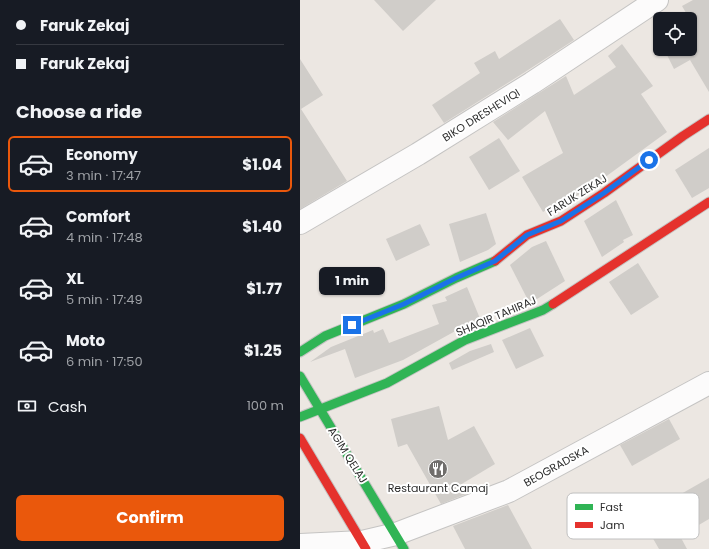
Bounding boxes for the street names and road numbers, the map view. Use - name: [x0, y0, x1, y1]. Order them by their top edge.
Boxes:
- street label: BIKO DRESHEVIQI: [439, 85, 523, 145]
- street label: FARUK ZEKAJ: [544, 170, 610, 220]
- street label: SHAQIR TAHIRAJ: [453, 292, 539, 340]
- street label: AGIM QELAJ: [324, 424, 372, 486]
- street label: BEOGRADSKA: [521, 441, 592, 490]

